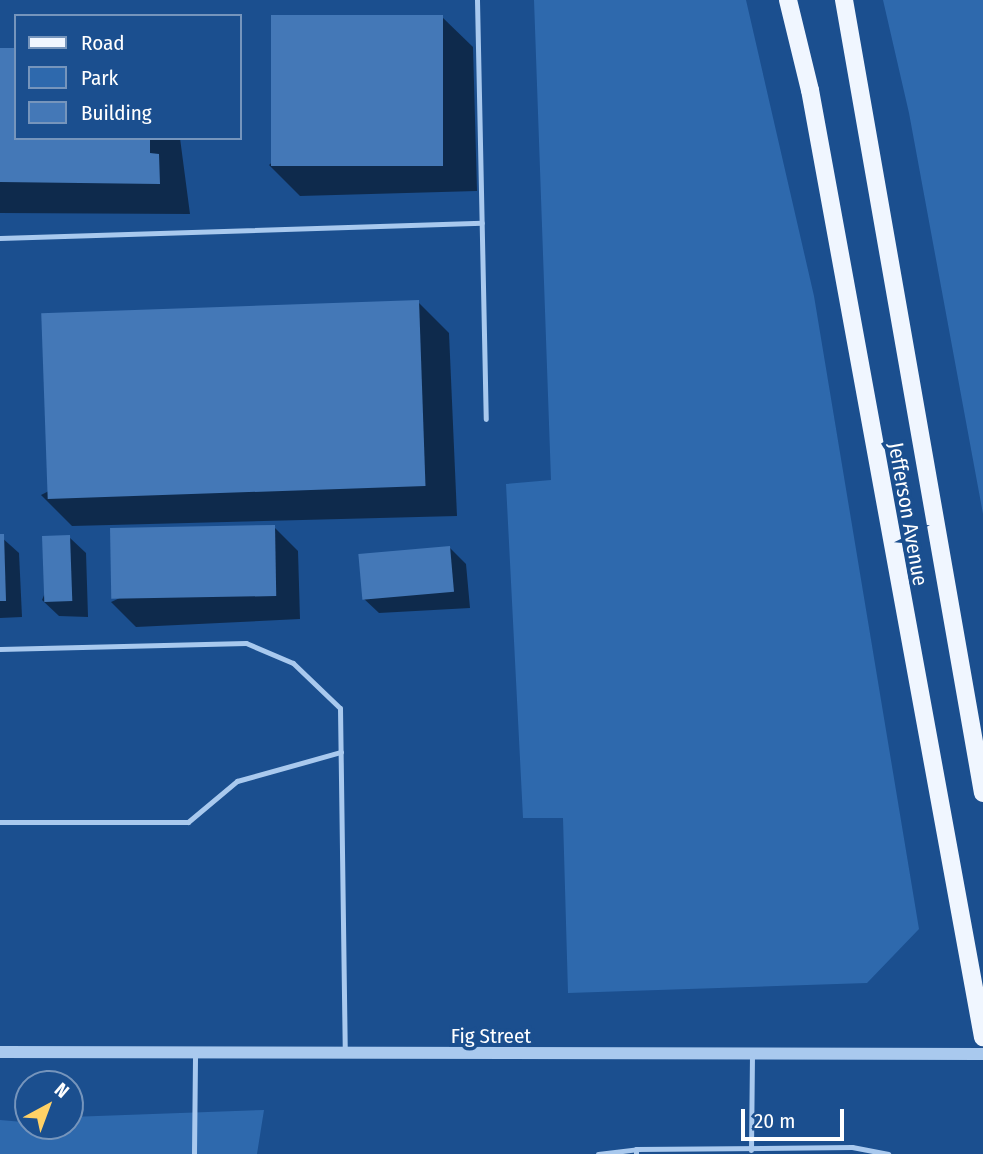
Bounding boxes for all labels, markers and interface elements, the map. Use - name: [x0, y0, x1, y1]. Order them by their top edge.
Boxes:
- legend: [14, 14, 242, 140]
- text: Road: [81, 30, 125, 56]
- text: Park: [81, 65, 118, 91]
- text: Building: [81, 100, 152, 126]
- street label: Jefferson Avenue: [883, 440, 933, 588]
- street label: Fig Street: [451, 1023, 531, 1049]
- north arrow: [14, 1070, 84, 1140]
- text: N: [50, 1078, 74, 1103]
- scale bar: [745, 1094, 848, 1138]
- text: 20 m: [754, 1108, 795, 1134]

